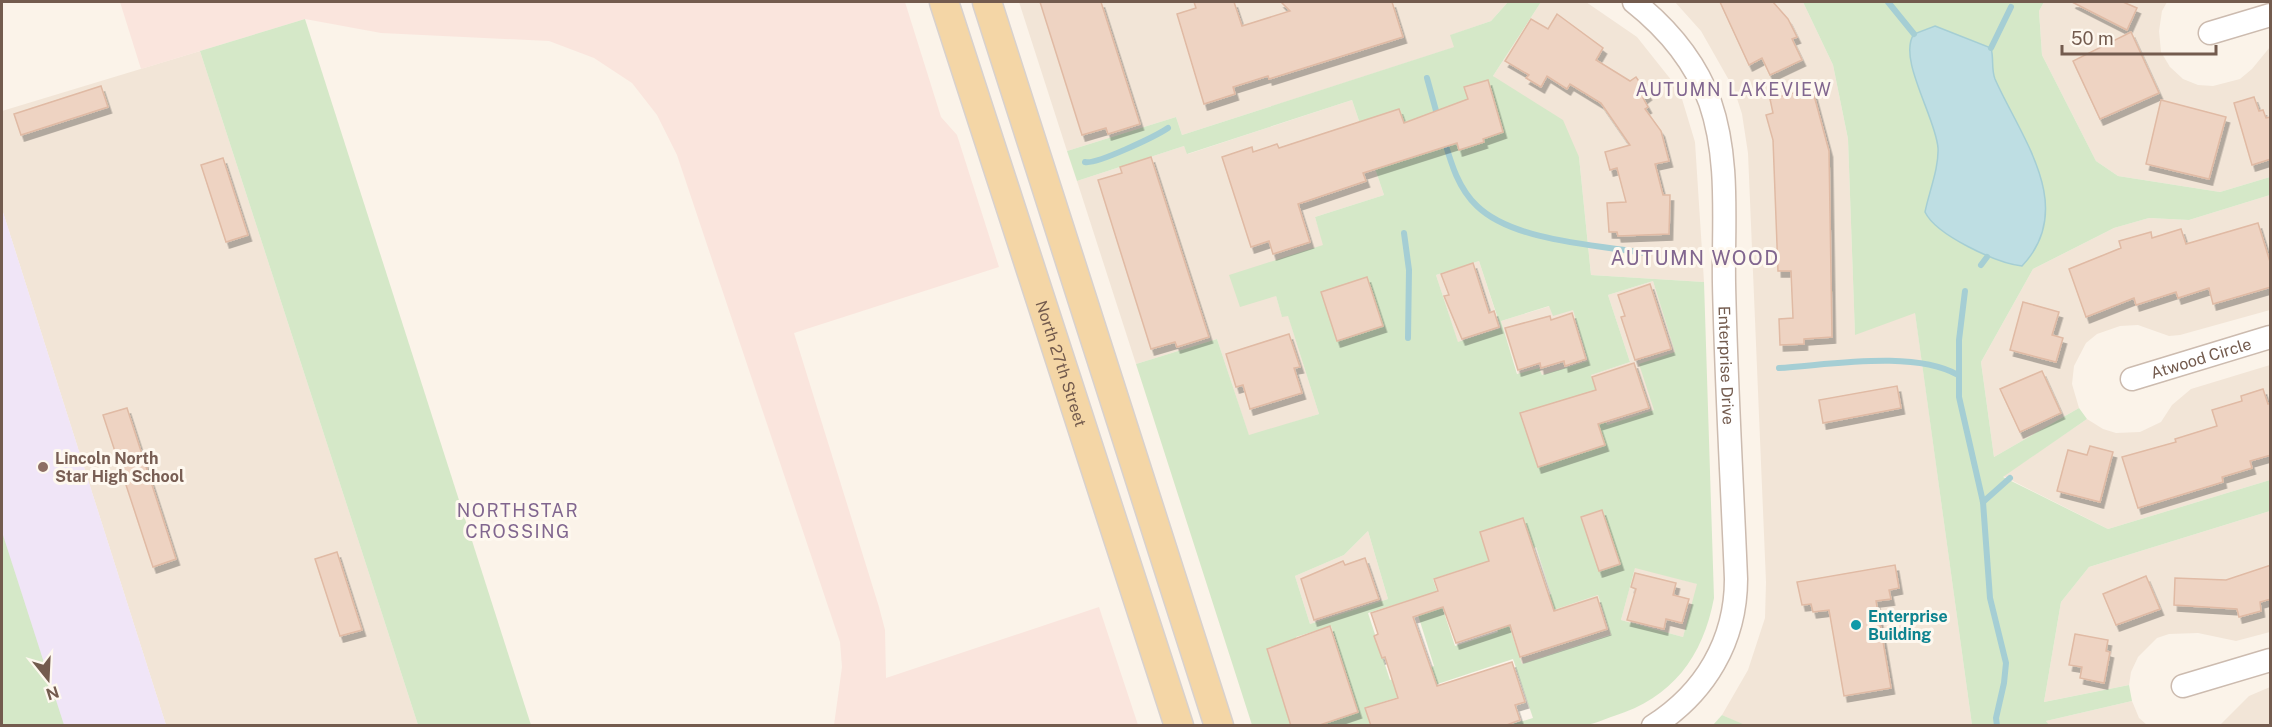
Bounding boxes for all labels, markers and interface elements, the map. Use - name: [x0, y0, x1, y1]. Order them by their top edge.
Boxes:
- scale bar: [2062, 18, 2216, 56]
- text: 50 m: [2071, 28, 2114, 49]
- district label: AUTUMN LAKEVIEW: [1636, 79, 1832, 100]
- district label: AUTUMN WOOD: [1611, 246, 1780, 270]
- street label: North 27th Street: [1032, 298, 1091, 429]
- street label: Enterprise Drive: [1715, 306, 1738, 425]
- street label: Atwood Circle: [2148, 334, 2253, 382]
- place label: Lincoln North Star High School: [55, 449, 184, 486]
- marker: Lincoln North Star High School: [36, 460, 50, 474]
- district label: NORTHSTAR CROSSING: [457, 500, 579, 542]
- place label: Enterprise Building: [1868, 607, 1948, 644]
- marker: Enterprise Building: [1849, 618, 1863, 632]
- north arrow: [18, 649, 78, 709]
- text: N: [44, 682, 61, 704]

